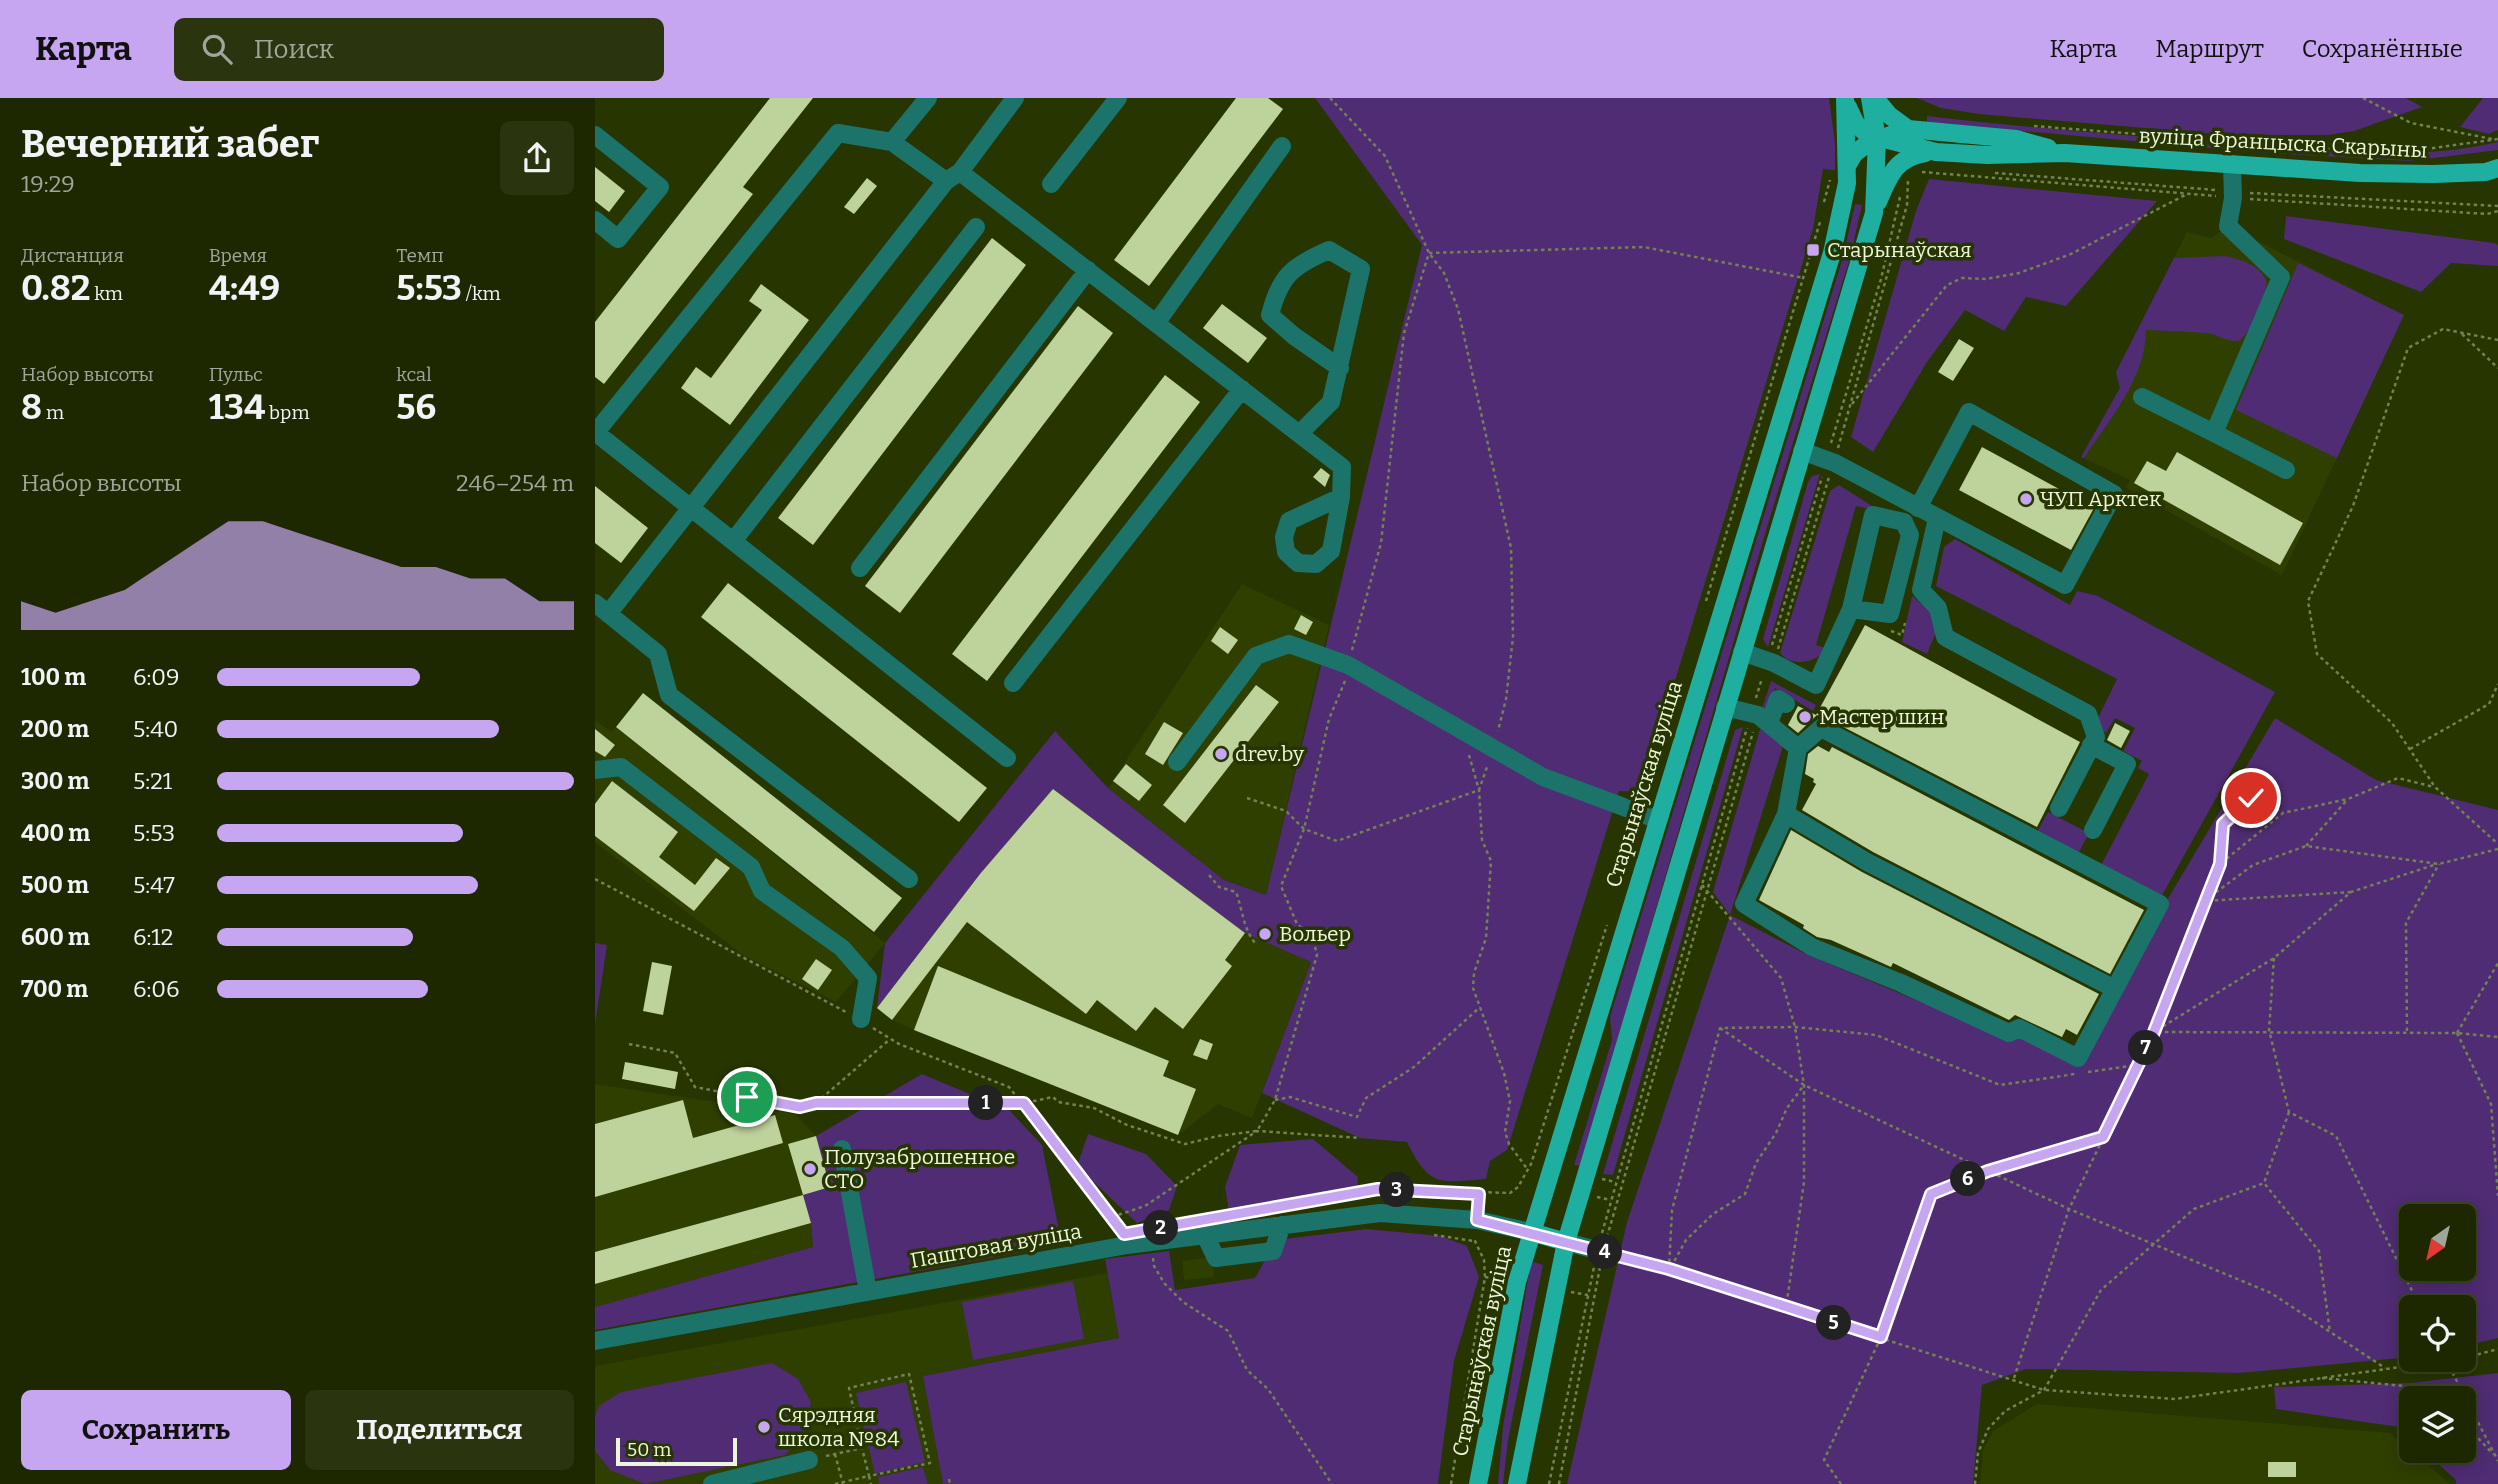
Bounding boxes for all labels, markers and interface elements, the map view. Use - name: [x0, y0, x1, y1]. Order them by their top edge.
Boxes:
- search box: [174, 18, 664, 81]
- text: Карта: [35, 29, 132, 69]
- icon: search: [198, 30, 236, 68]
- text: Поиск: [254, 34, 334, 65]
- text: Карта: [2049, 35, 2117, 63]
- text: Маршрут: [2155, 35, 2264, 63]
- text: Сохранённые: [2302, 35, 2463, 63]
- text: Вечерний забег: [21, 121, 319, 167]
- button: share: [500, 121, 574, 195]
- street label: вуліца Францыска Скарыны: [2138, 122, 2428, 164]
- text: 19:29: [21, 170, 75, 198]
- place label: Старынаўская: [1827, 237, 1972, 263]
- marker: Старынаўская: [1805, 242, 1821, 258]
- text: Дистанция: [21, 244, 124, 267]
- text: Время: [209, 244, 267, 267]
- text: Темп: [396, 244, 444, 267]
- text: 0.82: [21, 267, 91, 309]
- text: 4:49: [209, 267, 280, 309]
- text: 5:53: [396, 267, 462, 309]
- text: km: [91, 282, 123, 305]
- text: /km: [462, 282, 501, 305]
- text: Набор высоты: [21, 363, 154, 386]
- text: Пульс: [209, 363, 263, 386]
- text: kcal: [396, 363, 432, 386]
- text: 8: [21, 386, 42, 428]
- text: 134: [209, 386, 265, 428]
- text: 56: [396, 386, 436, 428]
- text: m: [42, 401, 64, 424]
- text: bpm: [265, 401, 310, 424]
- text: Набор высоты: [21, 469, 182, 497]
- text: 246–254 m: [456, 469, 574, 497]
- place label: ЧУП Арктек: [2040, 486, 2162, 512]
- marker: ЧУП Арктек: [2018, 491, 2034, 507]
- text: 100 m: [21, 663, 86, 691]
- text: 6:09: [133, 663, 180, 691]
- street label: Старынаўская вуліца: [1600, 677, 1688, 890]
- place label: Мастер шин: [1819, 704, 1944, 730]
- marker: Мастер шин: [1797, 709, 1813, 725]
- text: 200 m: [21, 715, 89, 743]
- text: 5:40: [133, 715, 178, 743]
- place label: drev.by: [1235, 741, 1305, 767]
- marker: drev.by: [1213, 746, 1229, 762]
- text: 300 m: [21, 767, 90, 795]
- text: 5:21: [133, 767, 172, 795]
- pin: [2221, 768, 2281, 828]
- icon: check: [2232, 779, 2270, 817]
- text: 400 m: [21, 819, 90, 847]
- text: 5:53: [133, 819, 175, 847]
- text: 500 m: [21, 871, 89, 899]
- text: 5:47: [133, 871, 175, 899]
- place label: Вольер: [1279, 921, 1351, 947]
- text: 600 m: [21, 923, 90, 951]
- text: 6:12: [133, 923, 173, 951]
- marker: Вольер: [1257, 926, 1273, 942]
- text: 700 m: [21, 975, 88, 1003]
- text: 6:06: [133, 975, 180, 1003]
- pin: 7: [2129, 1030, 2163, 1066]
- text: 7: [2140, 1036, 2151, 1059]
- pin: [717, 1067, 777, 1127]
- icon: arrive: [728, 1078, 766, 1116]
- pin: 1: [969, 1086, 1003, 1121]
- text: 1: [981, 1091, 990, 1114]
- place label: Полузаброшенное СТО: [824, 1144, 1015, 1194]
- marker: Полузаброшенное СТО: [802, 1161, 818, 1177]
- pin: 6: [1951, 1162, 1985, 1196]
- text: 6: [1962, 1167, 1973, 1190]
- pin: 3: [1379, 1172, 1415, 1208]
- text: 3: [1391, 1178, 1402, 1201]
- north arrow: [2399, 1204, 2476, 1281]
- map controls: [2399, 1204, 2476, 1463]
- pin: 2: [1143, 1210, 1179, 1246]
- text: 2: [1155, 1216, 1166, 1239]
- street label: Паштовая вуліца: [908, 1218, 1084, 1274]
- pin: 4: [1587, 1234, 1623, 1270]
- text: 4: [1599, 1240, 1610, 1263]
- street label: Старынаўская вуліца: [1447, 1243, 1517, 1459]
- button: locate: [2399, 1295, 2476, 1372]
- pin: 5: [1817, 1306, 1851, 1340]
- text: 5: [1828, 1311, 1839, 1334]
- button: layers: [2399, 1386, 2476, 1463]
- button: Сохранить: [21, 1390, 291, 1470]
- button: Поделиться: [305, 1390, 574, 1470]
- place label: Сярэдняя школа №84: [778, 1402, 900, 1452]
- marker: Сярэдняя школа №84: [756, 1419, 772, 1435]
- scale bar: [616, 1435, 737, 1467]
- text: 50 m: [627, 1438, 671, 1461]

